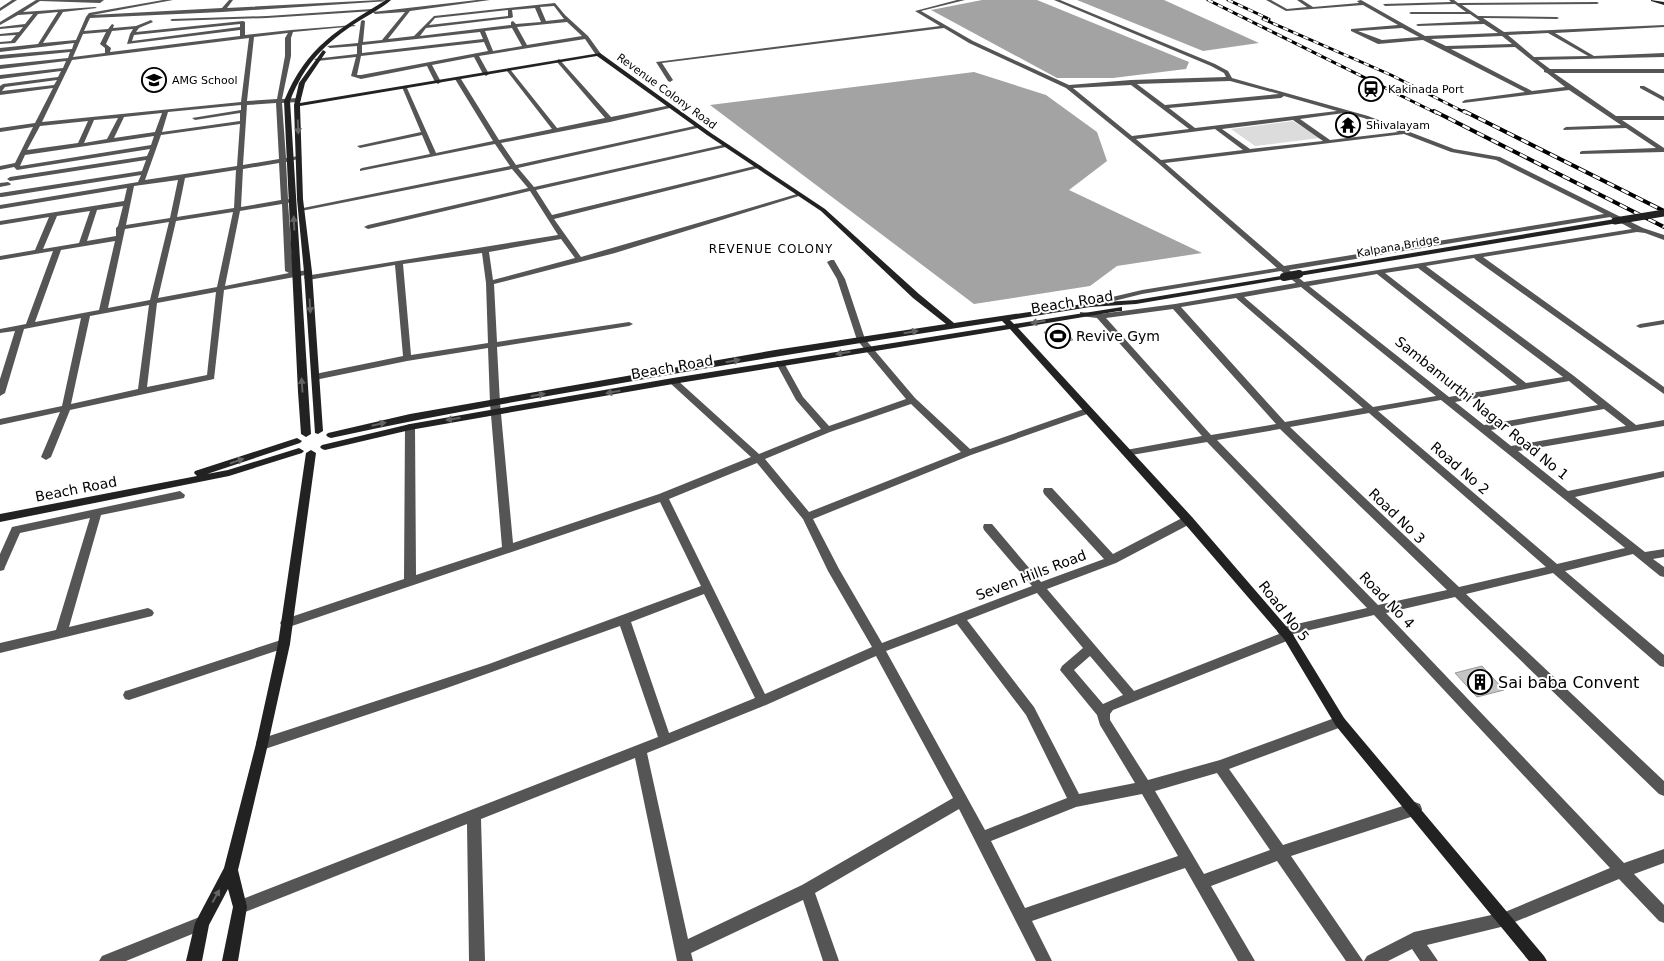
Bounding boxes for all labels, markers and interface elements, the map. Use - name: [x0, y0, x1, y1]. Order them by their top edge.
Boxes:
- street label: Revenue Colony Road: [614, 51, 719, 132]
- school or university icon: AMG School: [141, 67, 167, 93]
- place label: AMG School: [172, 74, 238, 87]
- station icon: Kakinada Port: [1358, 76, 1384, 102]
- place label: Kakinada Port: [1388, 83, 1465, 96]
- temple icon: Shivalayam: [1335, 112, 1361, 138]
- one-way arrow: [294, 119, 302, 135]
- place label: Shivalayam: [1366, 119, 1430, 132]
- one-way arrow: [290, 215, 298, 231]
- street label: Kalpana Bridge: [1356, 233, 1441, 260]
- district label: REVENUE COLONY: [709, 242, 833, 256]
- street label: Beach Road: [1030, 288, 1114, 316]
- one-way arrow: [307, 298, 315, 314]
- one-way arrow: [1029, 318, 1045, 326]
- sports icon: Revive Gym: [1045, 323, 1071, 349]
- one-way arrow: [903, 328, 919, 336]
- place label: Revive Gym: [1076, 328, 1160, 344]
- street label: Sambamurthi Nagar Road No 1: [1392, 333, 1572, 483]
- one-way arrow: [834, 350, 850, 358]
- street label: Beach Road: [630, 352, 714, 382]
- one-way arrow: [725, 356, 741, 364]
- one-way arrow: [298, 377, 306, 393]
- one-way arrow: [605, 388, 621, 396]
- one-way arrow: [531, 390, 547, 398]
- one-way arrow: [445, 416, 461, 424]
- one-way arrow: [371, 420, 386, 428]
- street label: Road No 2: [1428, 438, 1492, 498]
- one-way arrow: [230, 456, 245, 464]
- street label: Beach Road: [34, 473, 118, 505]
- street label: Road No 3: [1366, 485, 1428, 547]
- street label: Seven Hills Road: [974, 547, 1088, 603]
- street label: Road No 4: [1356, 569, 1418, 632]
- street label: Road No 5: [1256, 578, 1312, 644]
- building icon: Sai baba Convent: [1467, 669, 1493, 695]
- place label: Sai baba Convent: [1498, 673, 1639, 692]
- one-way arrow: [212, 889, 220, 904]

